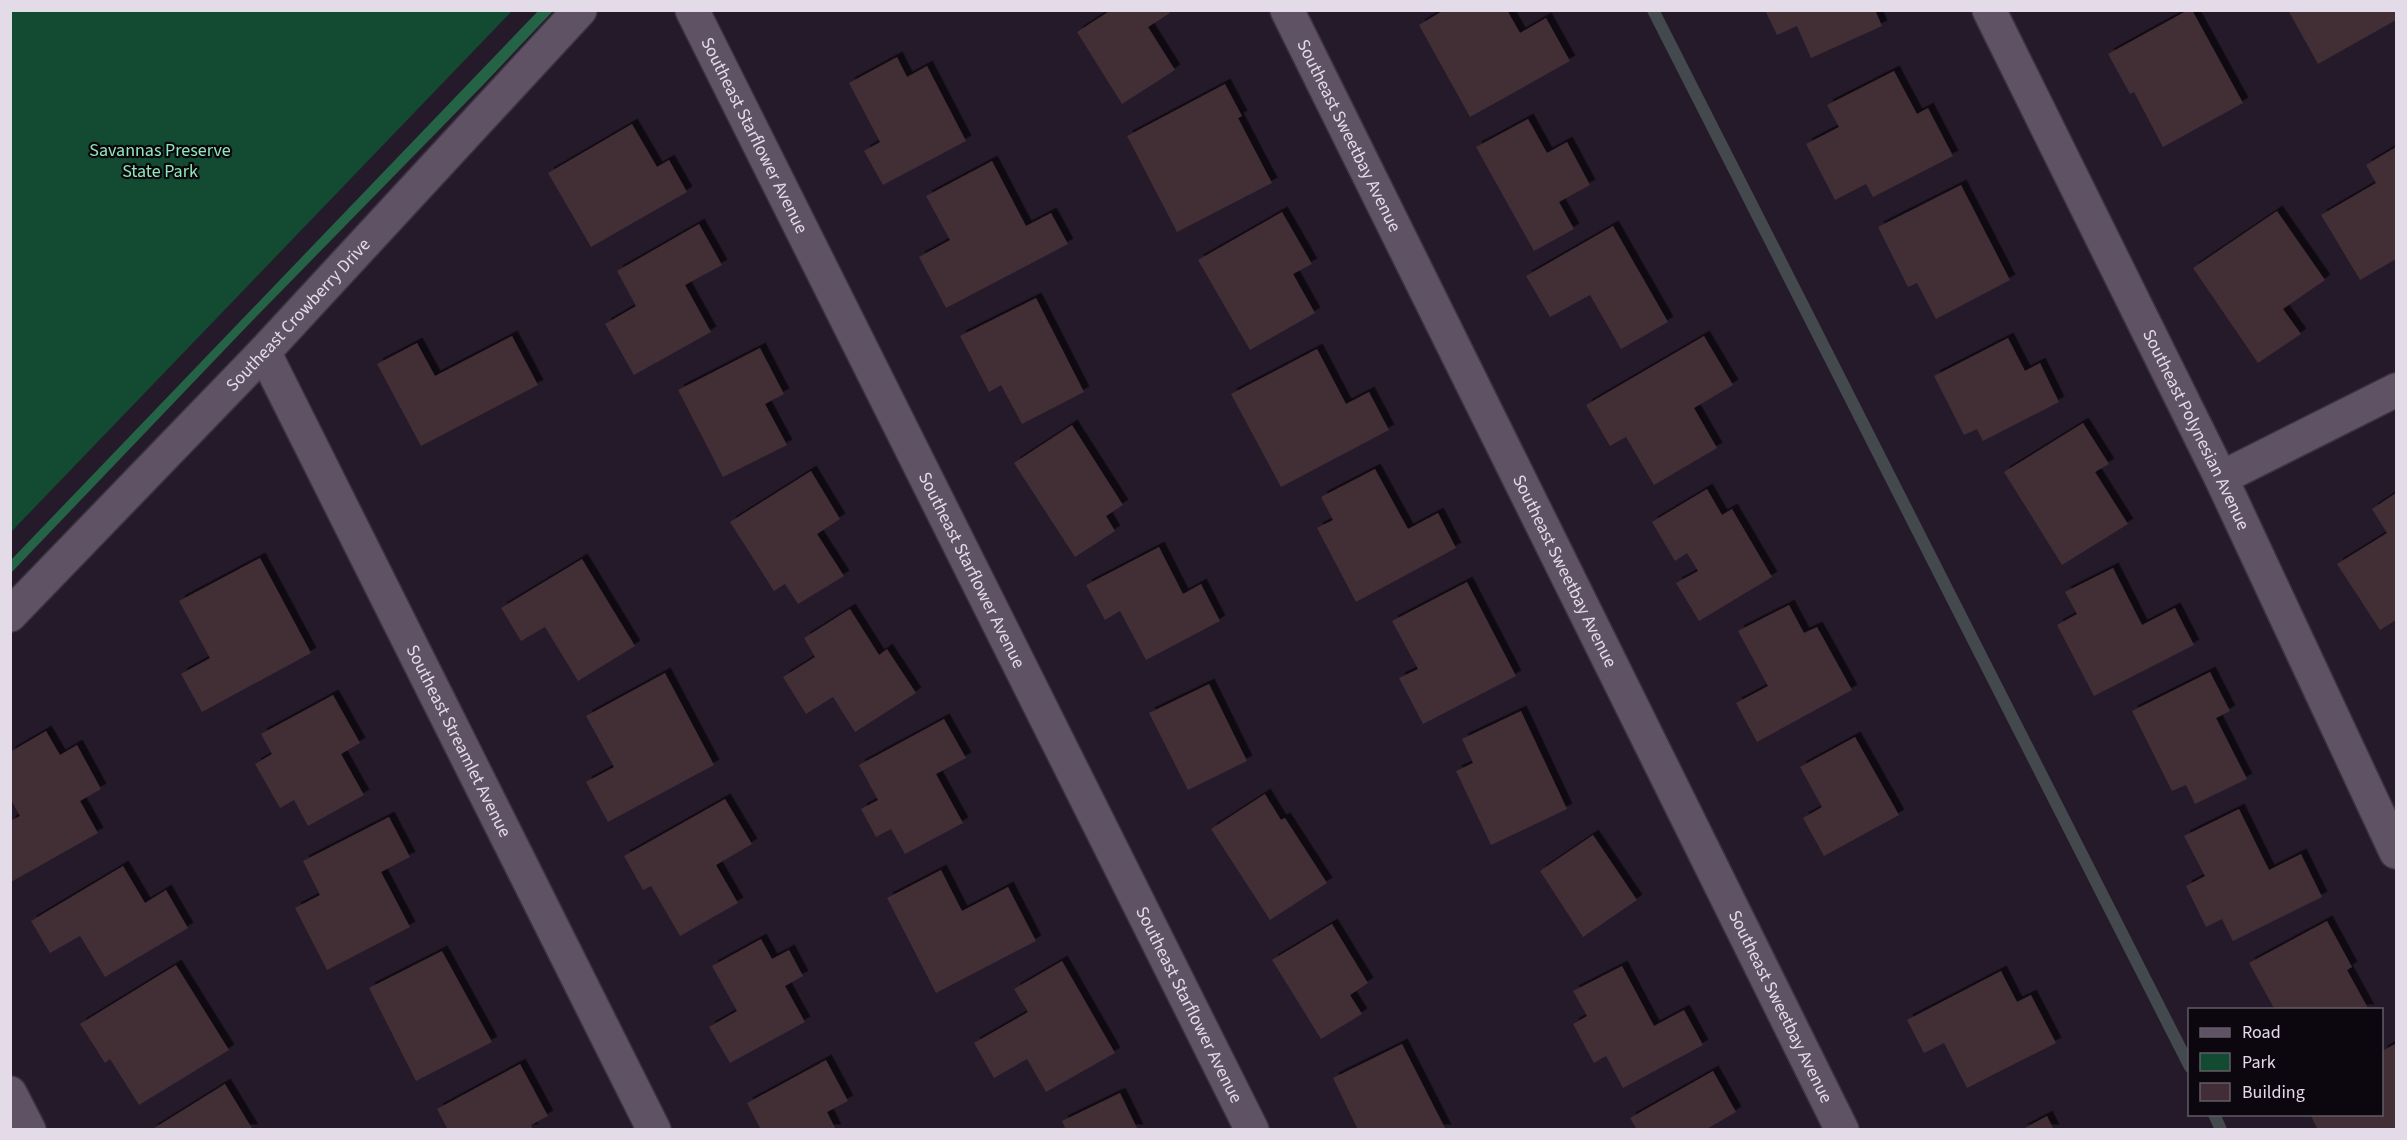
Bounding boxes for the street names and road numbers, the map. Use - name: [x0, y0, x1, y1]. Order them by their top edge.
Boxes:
- street label: Southeast Starflower Avenue: [695, 33, 814, 238]
- street label: Southeast Sweetbay Avenue: [1291, 35, 1408, 236]
- street label: Southeast Crowberry Drive: [220, 232, 376, 397]
- street label: Southeast Polynesian Avenue: [2137, 325, 2256, 534]
- street label: Southeast Starflower Avenue: [912, 467, 1032, 672]
- street label: Southeast Sweetbay Avenue: [1507, 470, 1623, 672]
- street label: Southeast Streamlet Avenue: [400, 640, 518, 841]
- street label: Southeast Starflower Avenue: [1130, 902, 1249, 1107]
- street label: Southeast Sweetbay Avenue: [1722, 906, 1839, 1107]

